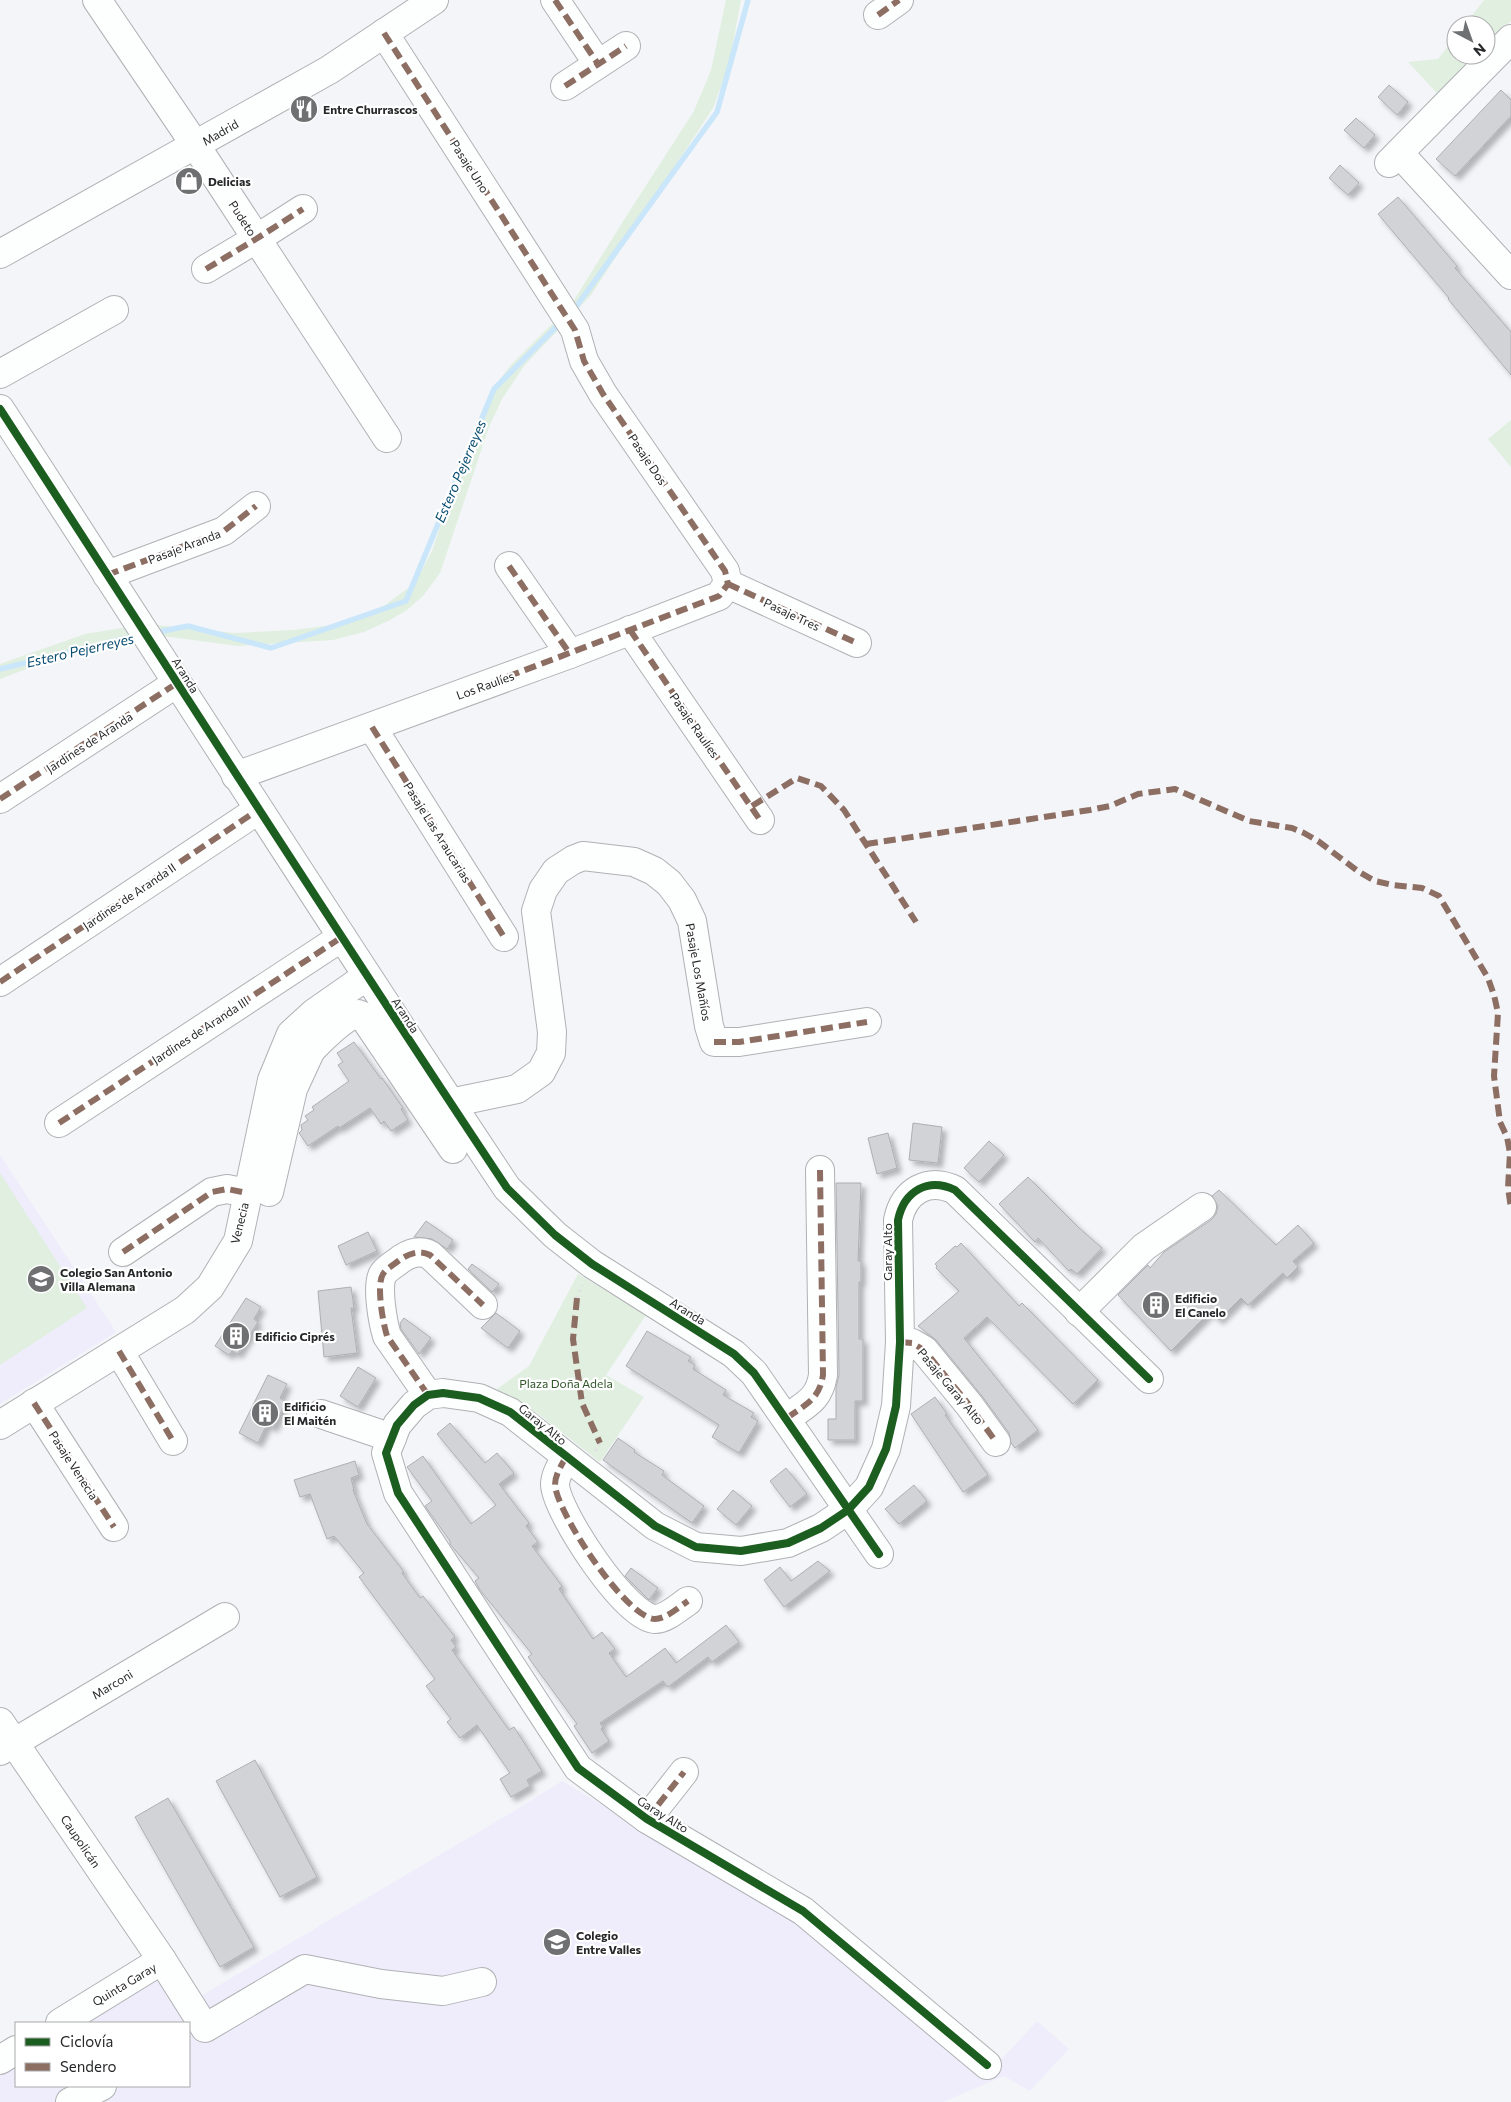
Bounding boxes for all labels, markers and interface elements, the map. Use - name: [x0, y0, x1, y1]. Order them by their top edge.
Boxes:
- north arrow: [1446, 15, 1496, 65]
- text: N: [1470, 40, 1489, 60]
- restaurant icon: Entre Churrascos: [289, 94, 319, 124]
- place label: Entre Churrascos: [323, 102, 418, 116]
- street label: Madrid: [199, 116, 241, 148]
- street label: Pasaje Uno: [448, 137, 492, 195]
- shop icon: Delicias: [174, 166, 204, 196]
- place label: Delicias: [208, 174, 251, 188]
- street label: Pudeto: [226, 198, 260, 238]
- water label: Estero Pejerreyes: [431, 417, 489, 525]
- street label: Pasaje Dos: [626, 431, 670, 487]
- street label: Pasaje Aranda: [146, 526, 222, 566]
- street label: Pasaje Tres: [762, 595, 822, 633]
- water label: Estero Pejerreyes: [25, 629, 135, 671]
- street label: Aranda: [170, 655, 202, 695]
- street label: Los Raulíes: [454, 668, 516, 702]
- street label: Pasaje Raulíes: [667, 690, 723, 760]
- street label: Jardines de Aranda: [43, 709, 135, 776]
- street label: Pasaje Las Araucarias: [401, 779, 475, 885]
- street label: Jardines de Aranda II: [80, 860, 179, 933]
- street label: Pasaje Los Mañíos: [684, 922, 714, 1022]
- street label: Jardines de Aranda III: [149, 993, 252, 1067]
- street label: Aranda: [389, 995, 423, 1035]
- street label: Venecia: [227, 1201, 251, 1245]
- street label: Garay Alto: [880, 1223, 894, 1281]
- school or university icon: Colegio San Antonio Villa Alemana: [26, 1264, 56, 1294]
- place label: Colegio San Antonio Villa Alemana: [60, 1265, 172, 1293]
- building icon: Edificio El Canelo: [1141, 1290, 1171, 1320]
- place label: Edificio El Canelo: [1175, 1291, 1226, 1319]
- street label: Aranda: [668, 1295, 708, 1327]
- building icon: Edificio Ciprés: [221, 1321, 251, 1351]
- place label: Edificio Ciprés: [255, 1329, 335, 1343]
- street label: Pasaje Garay Alto: [915, 1345, 987, 1427]
- park label: Plaza Doña Adela: [519, 1376, 613, 1390]
- building icon: Edificio El Maitén: [250, 1398, 280, 1428]
- place label: Edificio El Maitén: [284, 1399, 336, 1427]
- street label: Garay Alto: [516, 1400, 570, 1448]
- street label: Pasaje Venecia: [46, 1428, 102, 1502]
- street label: Marconi: [89, 1666, 135, 1702]
- street label: Garay Alto: [635, 1793, 691, 1835]
- street label: Caupolicán: [58, 1812, 104, 1870]
- school or university icon: Colegio Entre Valles: [542, 1927, 572, 1957]
- place label: Colegio Entre Valles: [576, 1928, 642, 1956]
- street label: Quinta Garay: [90, 1959, 158, 2009]
- legend: [15, 2022, 190, 2087]
- text: Ciclovía: [60, 2032, 113, 2050]
- text: Sendero: [60, 2057, 117, 2075]

